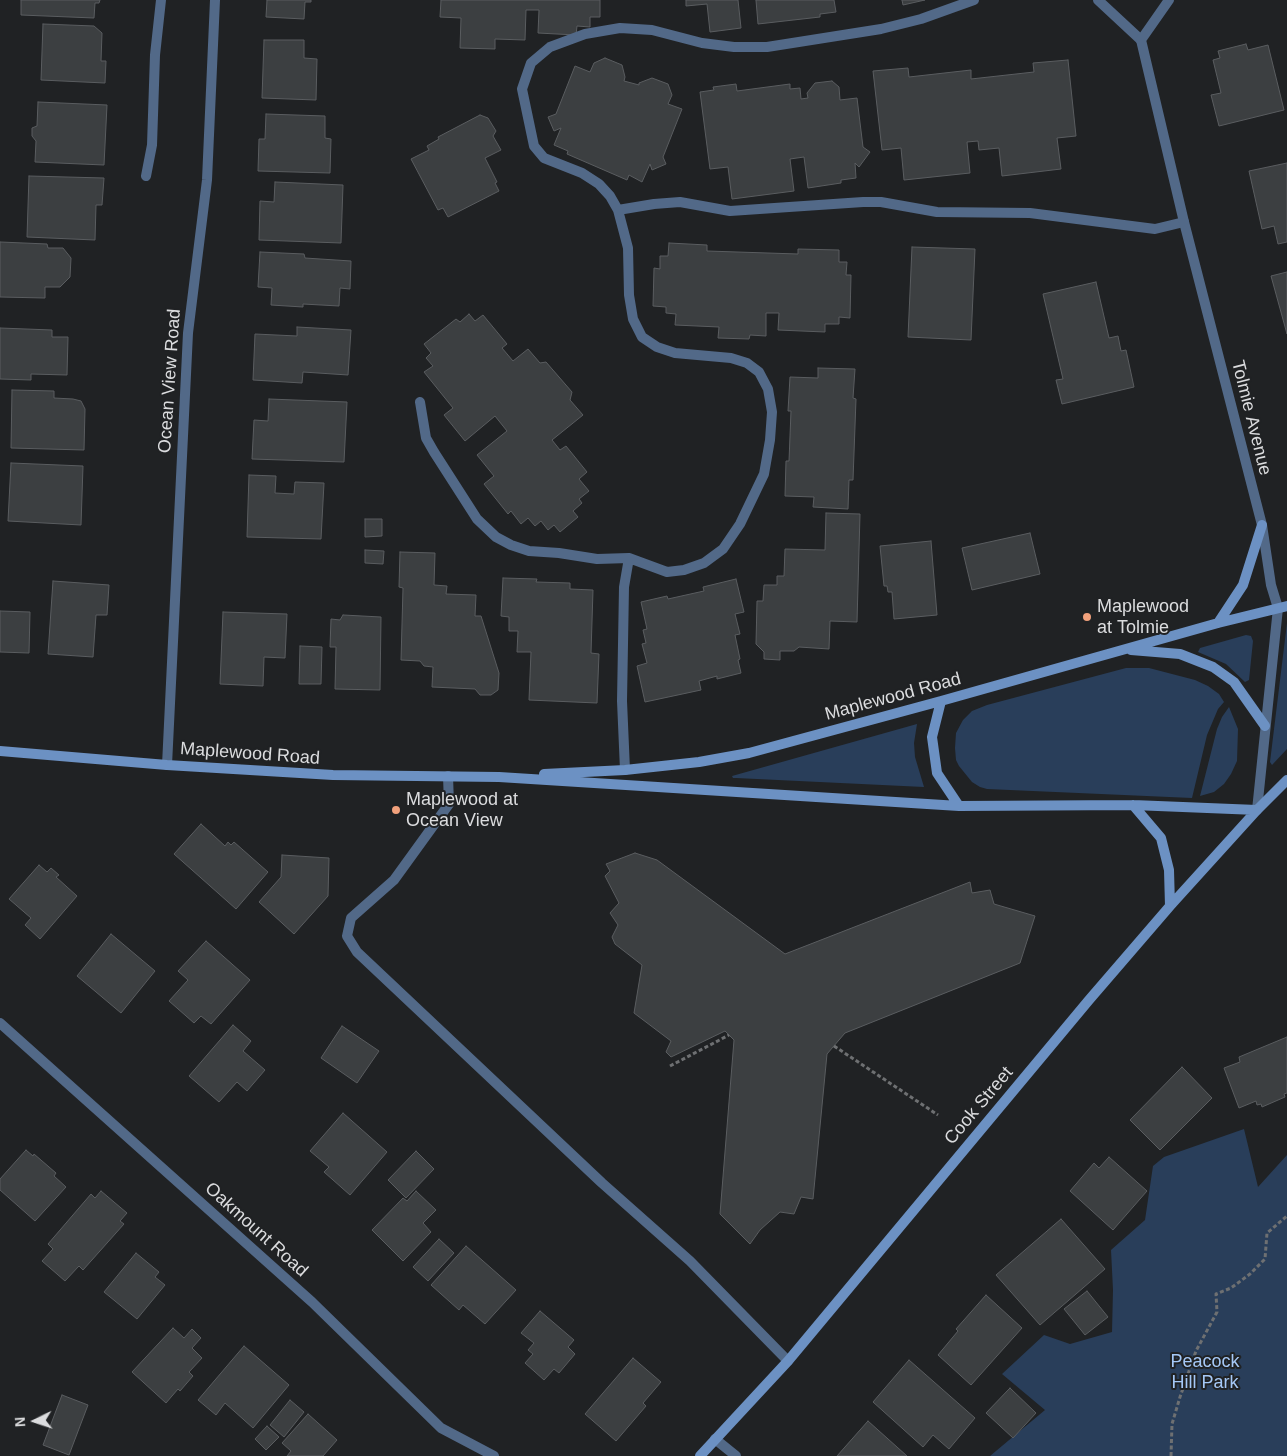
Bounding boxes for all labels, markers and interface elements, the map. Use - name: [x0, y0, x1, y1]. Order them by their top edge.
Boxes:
- street label: Ocean View Road: [154, 308, 186, 454]
- street label: Tolmie Avenue: [1226, 358, 1276, 478]
- place label: Maplewood at Tolmie: [1097, 596, 1189, 638]
- marker: Maplewood at Tolmie: [1081, 611, 1093, 623]
- street label: Maplewood Road: [823, 668, 963, 726]
- street label: Maplewood Road: [179, 738, 321, 770]
- place label: Maplewood at Ocean View: [406, 789, 518, 832]
- marker: Maplewood at Ocean View: [390, 804, 402, 816]
- street label: Cook Street: [940, 1063, 1018, 1149]
- street label: Oakmount Road: [200, 1178, 312, 1282]
- park label: Peacock Hill Park: [1170, 1351, 1240, 1394]
- north arrow: [10, 1396, 60, 1446]
- text: N: [12, 1416, 28, 1428]

